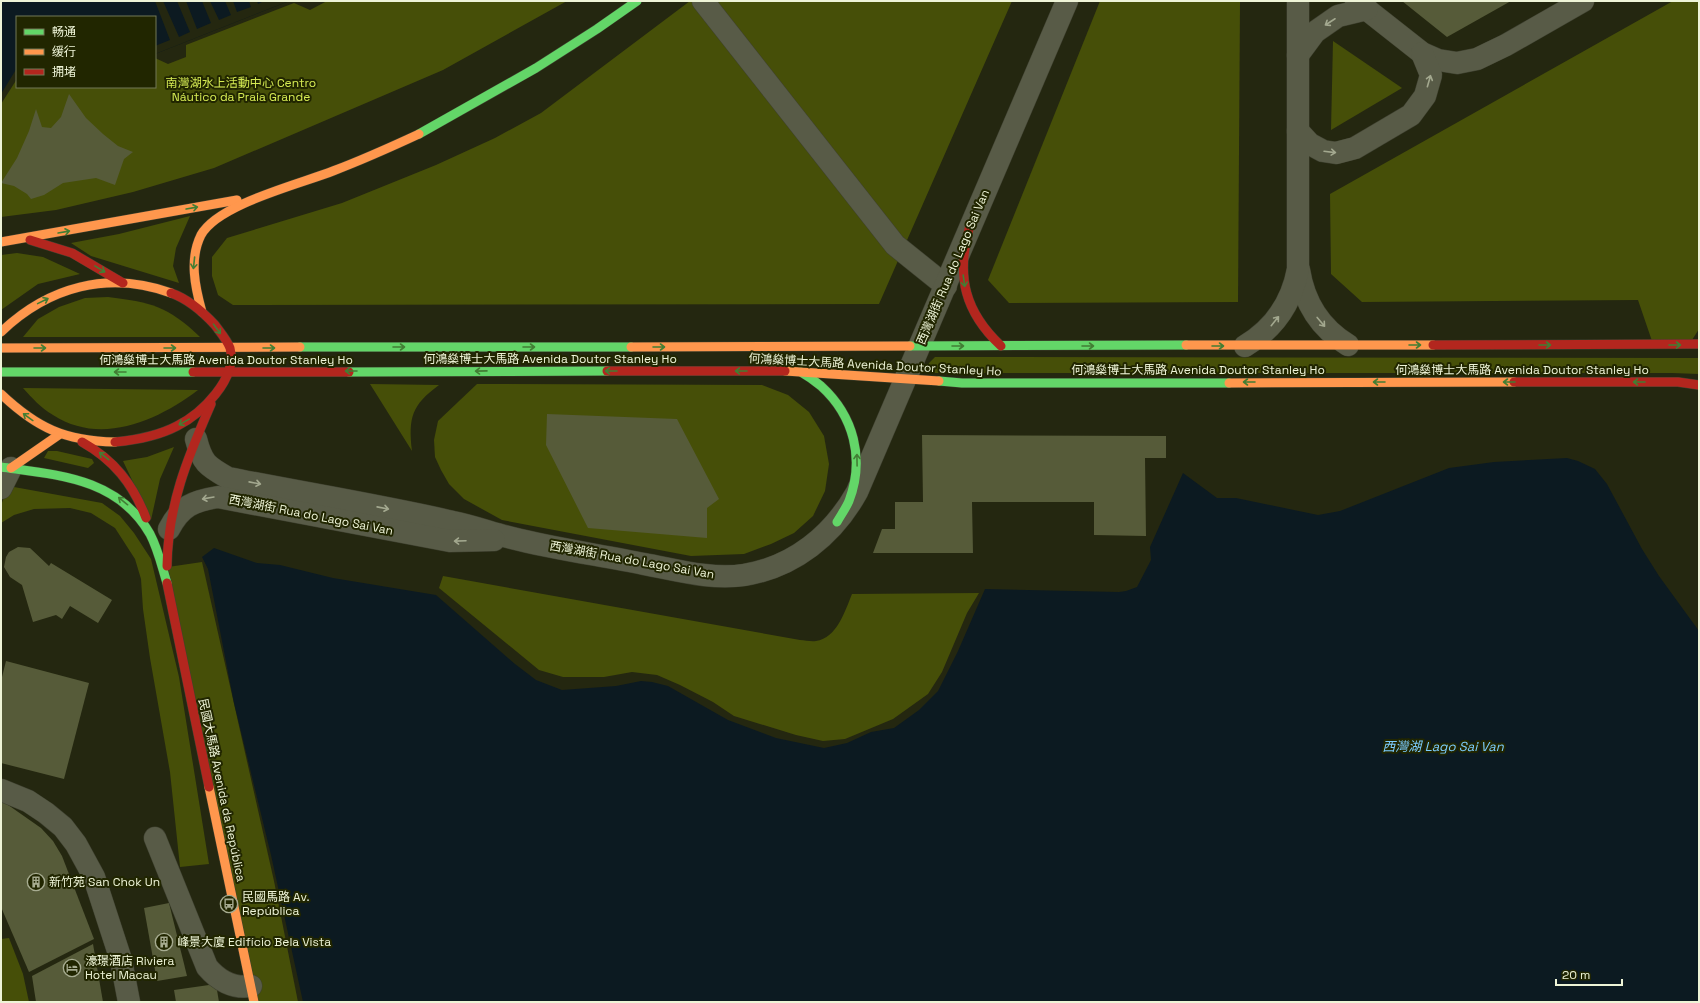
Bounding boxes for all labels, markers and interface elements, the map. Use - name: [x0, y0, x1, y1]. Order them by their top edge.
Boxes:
- legend: [16, 16, 156, 88]
- one-way arrow: [1325, 18, 1336, 26]
- text: 畅通: [52, 24, 76, 40]
- text: 缓行: [52, 44, 76, 60]
- text: 拥堵: [52, 64, 76, 80]
- park label: 南灣湖水上活動中心 Centro Náutico da Praia Grande: [166, 75, 316, 105]
- one-way arrow: [1426, 75, 1433, 88]
- one-way arrow: [1323, 148, 1336, 156]
- street label: 西灣湖街 Rua do Lago Sai Van: [913, 187, 993, 347]
- one-way arrow: [185, 204, 198, 212]
- one-way arrow: [57, 228, 70, 236]
- one-way arrow: [191, 256, 198, 269]
- one-way arrow: [94, 265, 105, 273]
- one-way arrow: [960, 274, 968, 287]
- one-way arrow: [37, 297, 49, 304]
- one-way arrow: [1270, 316, 1279, 327]
- one-way arrow: [1317, 317, 1326, 327]
- one-way arrow: [213, 323, 221, 334]
- one-way arrow: [1408, 341, 1421, 349]
- one-way arrow: [1538, 341, 1551, 349]
- one-way arrow: [1668, 341, 1681, 349]
- one-way arrow: [951, 342, 964, 350]
- one-way arrow: [1081, 342, 1094, 350]
- one-way arrow: [1211, 342, 1224, 350]
- one-way arrow: [392, 343, 405, 351]
- one-way arrow: [522, 343, 535, 351]
- one-way arrow: [652, 343, 665, 351]
- one-way arrow: [33, 344, 46, 352]
- one-way arrow: [163, 344, 176, 352]
- one-way arrow: [262, 344, 275, 352]
- street label: 何鴻燊博士大馬路 Avenida Doutor Stanley Ho: [748, 350, 1002, 380]
- street label: 何鴻燊博士大馬路 Avenida Doutor Stanley Ho: [423, 351, 677, 367]
- street label: 何鴻燊博士大馬路 Avenida Doutor Stanley Ho: [99, 352, 353, 368]
- street label: 何鴻燊博士大馬路 Avenida Doutor Stanley Ho: [1071, 362, 1325, 378]
- street label: 何鴻燊博士大馬路 Avenida Doutor Stanley Ho: [1395, 362, 1649, 378]
- one-way arrow: [345, 367, 358, 375]
- one-way arrow: [475, 367, 488, 375]
- one-way arrow: [605, 367, 618, 375]
- one-way arrow: [735, 367, 748, 375]
- one-way arrow: [114, 368, 127, 376]
- one-way arrow: [1243, 378, 1256, 386]
- one-way arrow: [1373, 378, 1386, 386]
- one-way arrow: [1503, 378, 1516, 386]
- one-way arrow: [1633, 378, 1646, 386]
- one-way arrow: [23, 413, 34, 421]
- one-way arrow: [178, 418, 190, 426]
- one-way arrow: [99, 452, 110, 460]
- one-way arrow: [853, 454, 861, 467]
- one-way arrow: [248, 480, 261, 488]
- street label: 西灣湖街 Rua do Lago Sai Van: [227, 491, 395, 539]
- one-way arrow: [202, 495, 215, 503]
- one-way arrow: [118, 497, 129, 506]
- one-way arrow: [376, 504, 389, 512]
- one-way arrow: [454, 537, 467, 545]
- street label: 西灣湖街 Rua do Lago Sai Van: [548, 538, 716, 582]
- street label: 民國大馬路 Avenida da República: [195, 697, 249, 883]
- water label: 西灣湖 Lago Sai Van: [1382, 738, 1505, 755]
- building icon: 新竹苑 San Chok Un: [26, 872, 46, 892]
- place label: 新竹苑 San Chok Un: [49, 874, 160, 890]
- place label: 民國馬路 Av. República: [242, 889, 309, 919]
- bus stop icon: 民國馬路 Av. República: [219, 894, 239, 914]
- building icon: 峰景大廈 Edifício Bela Vista: [154, 932, 174, 952]
- place label: 峰景大廈 Edifício Bela Vista: [177, 934, 331, 950]
- place label: 濠璟酒店 Riviera Hotel Macau: [85, 953, 174, 983]
- hotel icon: 濠璟酒店 Riviera Hotel Macau: [62, 958, 82, 978]
- scale bar: [1556, 961, 1622, 987]
- text: 20 m: [1562, 967, 1590, 983]

